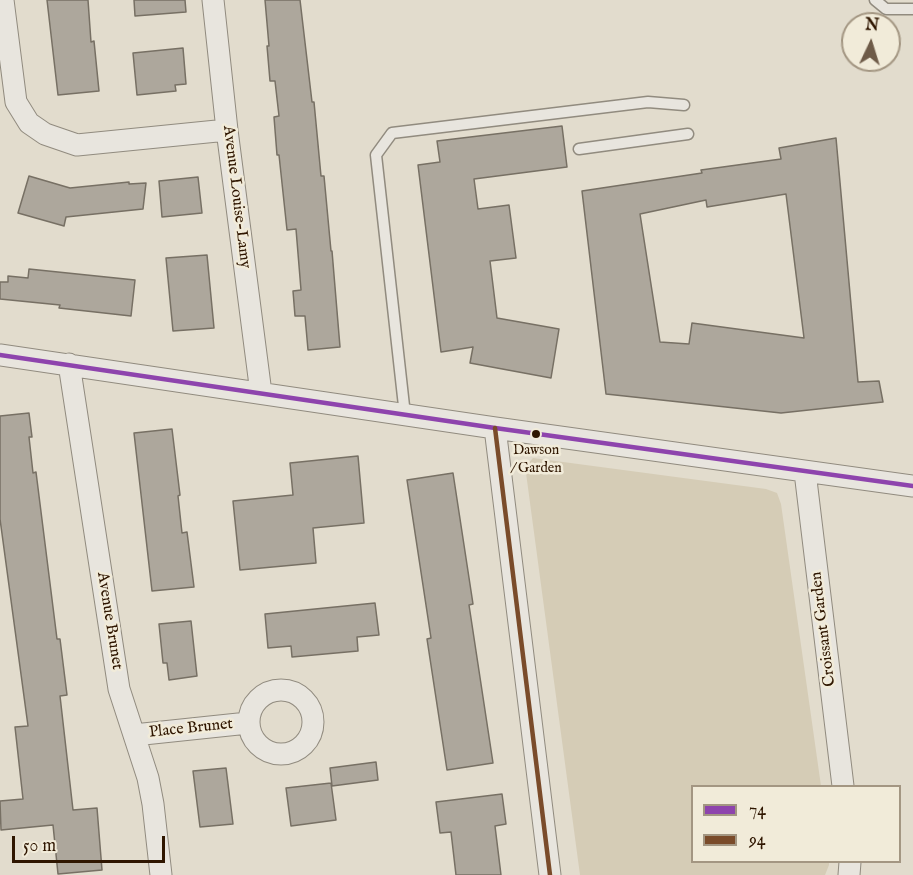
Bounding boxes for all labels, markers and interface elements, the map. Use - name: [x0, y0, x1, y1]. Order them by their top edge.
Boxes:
- north arrow: [841, 12, 901, 72]
- text: N: [865, 16, 880, 36]
- street label: Avenue Louise-Lamy: [218, 124, 254, 270]
- marker: Dawson / Garden: [530, 428, 542, 440]
- place label: Dawson / Garden: [510, 443, 562, 476]
- street label: Croissant Garden: [807, 570, 841, 688]
- street label: Avenue Brunet: [92, 571, 126, 671]
- street label: Place Brunet: [148, 715, 234, 743]
- legend: [691, 785, 901, 863]
- text: 74: [749, 799, 766, 822]
- scale bar: [15, 824, 168, 862]
- text: 94: [749, 829, 766, 852]
- text: 50 m: [23, 835, 56, 858]

